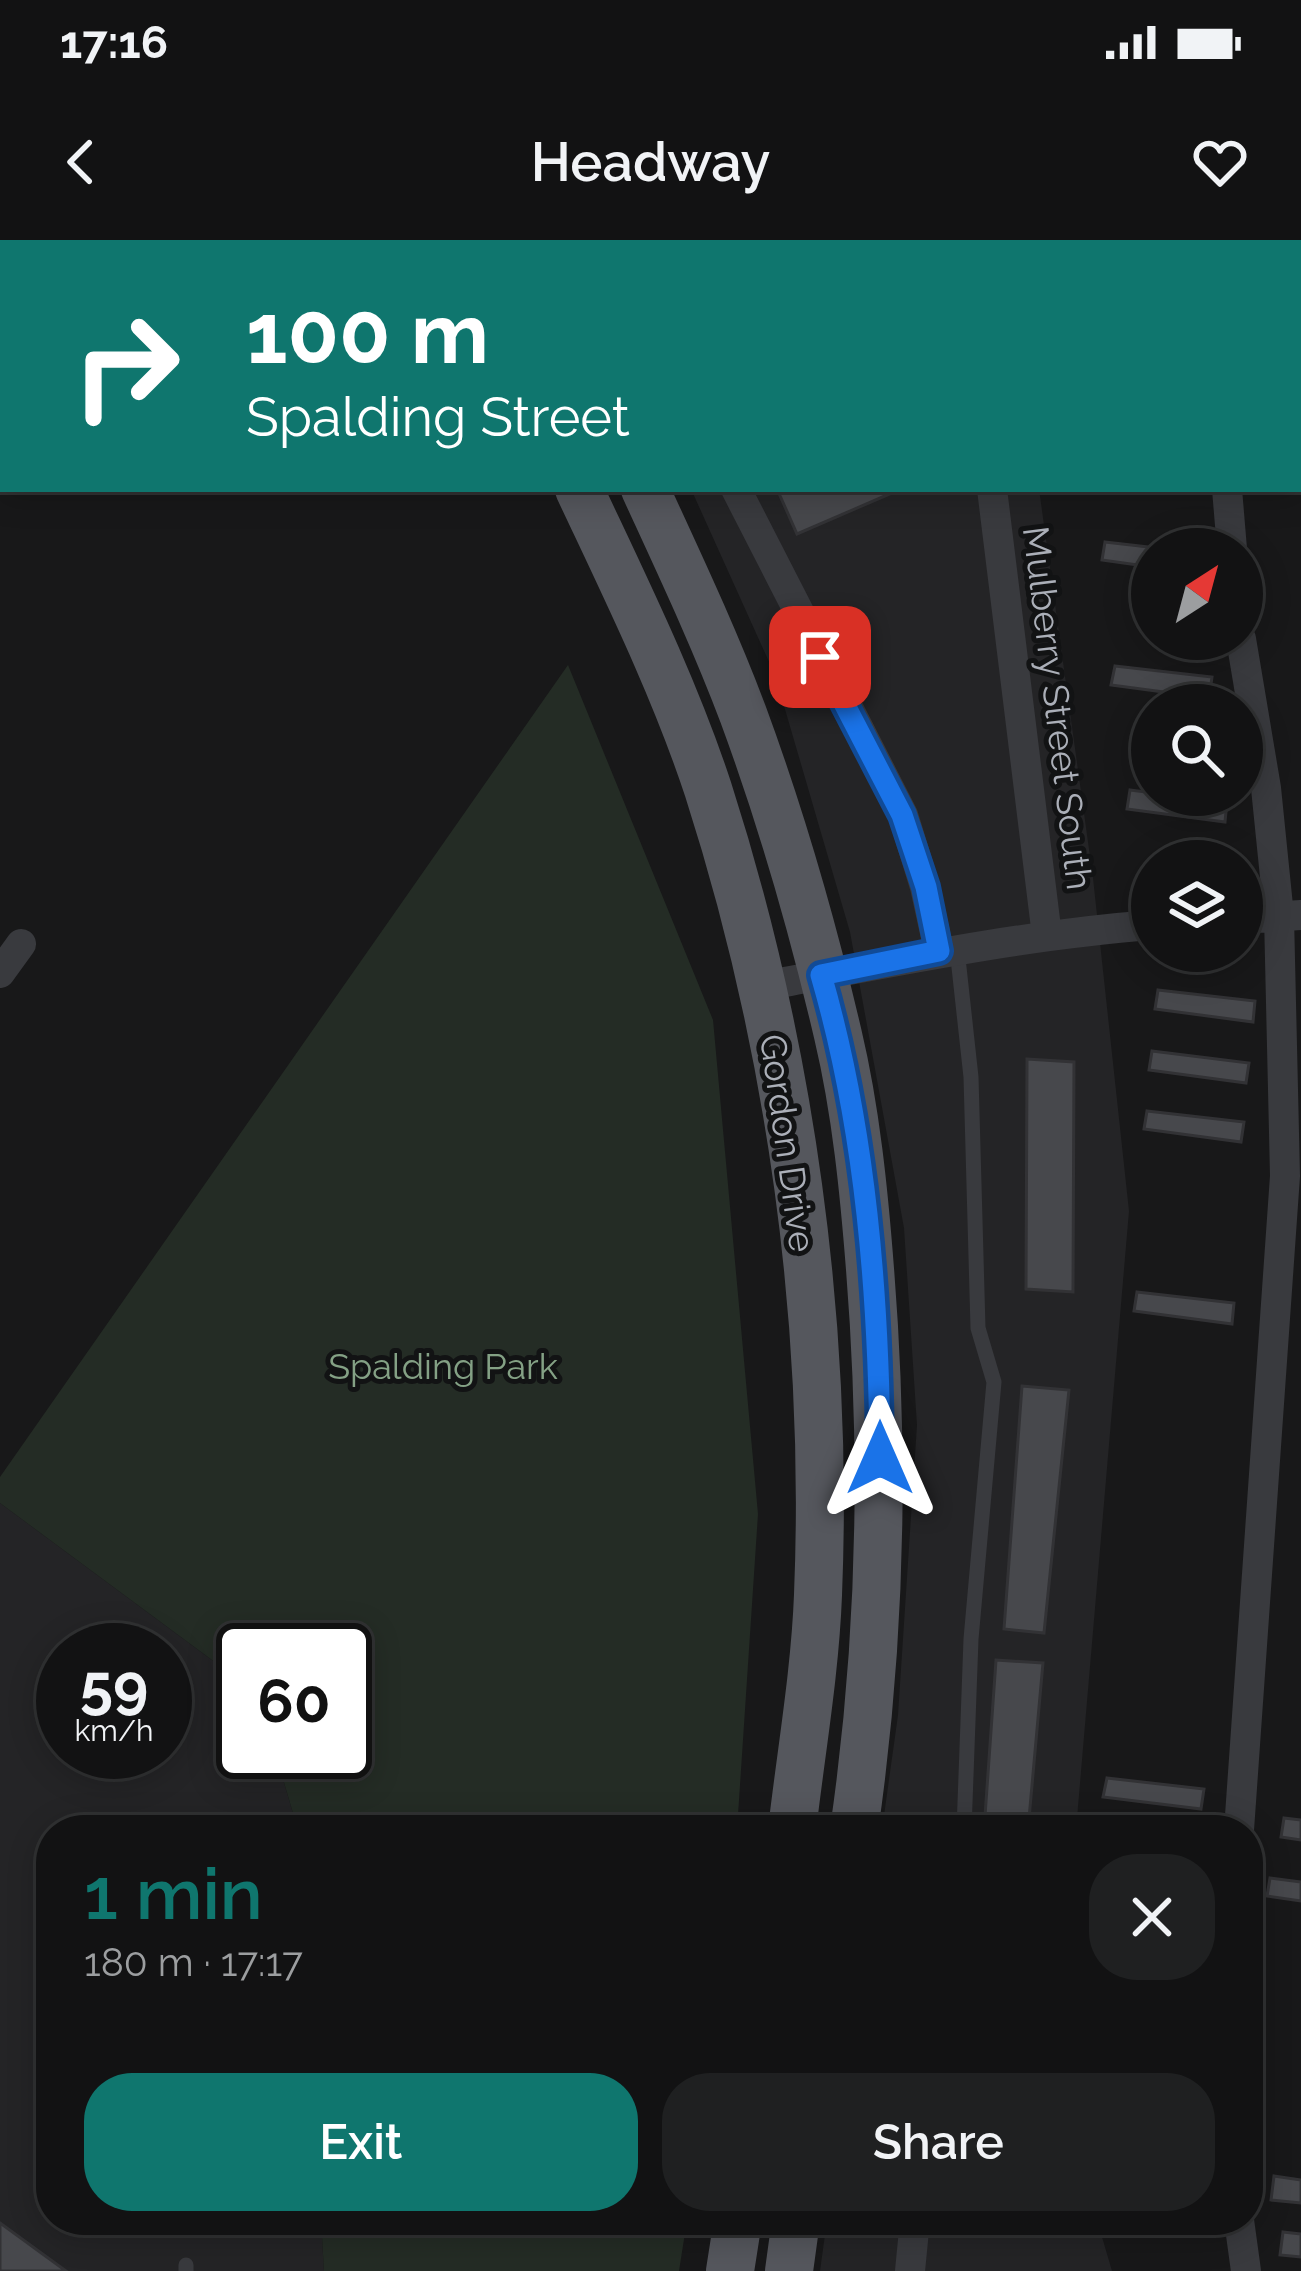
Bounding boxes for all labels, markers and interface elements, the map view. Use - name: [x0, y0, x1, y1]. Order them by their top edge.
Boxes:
- text: 17:16: [60, 16, 168, 69]
- icon: back: [48, 129, 114, 195]
- icon: heart: [1187, 129, 1253, 195]
- text: Headway: [531, 130, 770, 194]
- text: 100 m: [246, 284, 489, 383]
- icon: right: [48, 288, 204, 444]
- text: Spalding Street: [246, 385, 630, 449]
- street label: Mulberry Street South: [1015, 524, 1101, 892]
- north arrow: [1131, 528, 1263, 660]
- map controls: [1131, 528, 1263, 972]
- pin: [769, 606, 871, 708]
- icon: arrive: [787, 624, 853, 690]
- button: search: [1131, 684, 1263, 816]
- button: layers: [1131, 840, 1263, 972]
- street label: Gordon Drive: [752, 1032, 824, 1254]
- park label: Spalding Park: [328, 1345, 558, 1387]
- position arrow: [817, 1395, 943, 1521]
- speed limit sign: 60: [216, 1623, 372, 1779]
- text: 59: [80, 1651, 148, 1721]
- text: km/h: [74, 1713, 154, 1748]
- text: 1 min: [84, 1851, 263, 1936]
- button: close: [1089, 1854, 1215, 1980]
- text: 180 m · 17:17: [84, 1939, 303, 1985]
- button: Exit: [84, 2073, 638, 2211]
- button: Share: [662, 2073, 1215, 2211]

